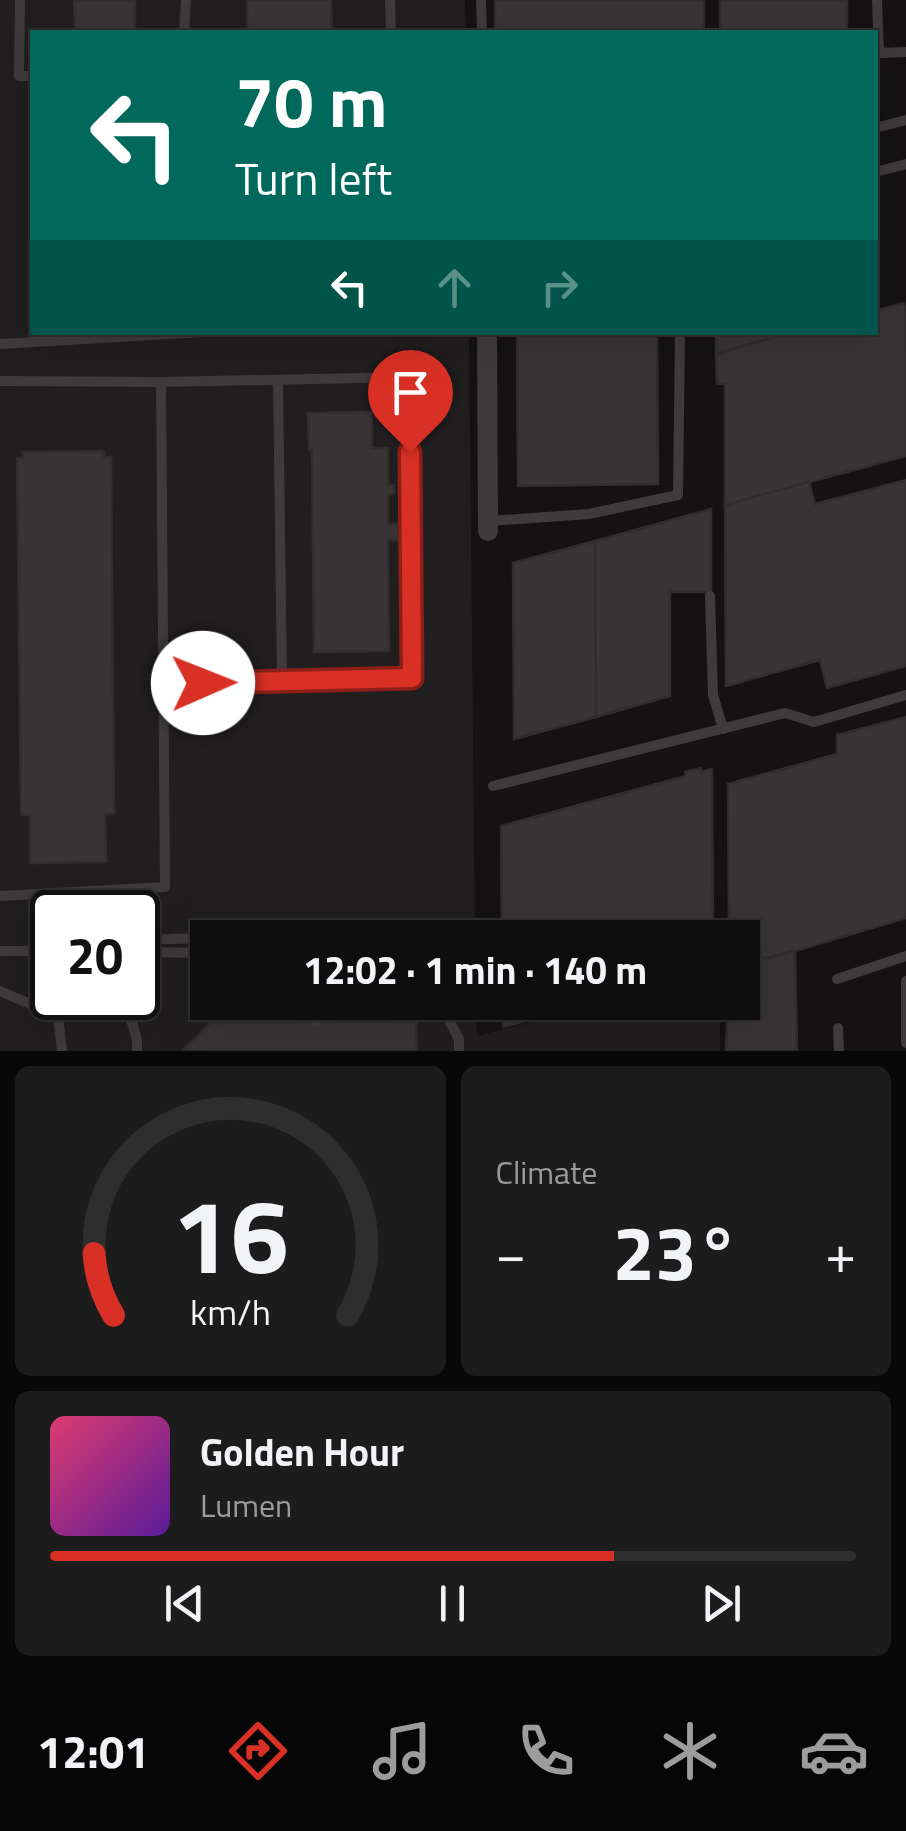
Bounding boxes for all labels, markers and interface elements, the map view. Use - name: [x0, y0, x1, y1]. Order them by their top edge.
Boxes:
- text: 70 m: [235, 48, 388, 154]
- icon: left: [70, 70, 200, 200]
- text: Turn left: [235, 144, 392, 212]
- icon: left: [322, 260, 377, 315]
- icon: ahead: [427, 260, 482, 315]
- icon: right: [532, 260, 587, 315]
- pin: [368, 350, 453, 453]
- icon: arrive: [383, 365, 438, 420]
- position arrow: [151, 631, 255, 735]
- speed limit sign: 20: [30, 890, 160, 1020]
- text: 12:02 · 1 min · 140 m: [303, 941, 647, 999]
- text: Climate: [496, 1148, 597, 1196]
- text: 16: [172, 1155, 288, 1313]
- text: 23°: [613, 1195, 739, 1309]
- text: −: [496, 1211, 526, 1294]
- text: +: [825, 1211, 856, 1294]
- text: km/h: [190, 1284, 271, 1339]
- text: Golden Hour: [200, 1423, 404, 1481]
- text: Lumen: [200, 1481, 292, 1529]
- icon: previous: [157, 1576, 212, 1631]
- icon: pause: [425, 1576, 480, 1631]
- icon: next: [694, 1576, 749, 1631]
- icon: directions: [223, 1716, 293, 1786]
- icon: music: [367, 1716, 437, 1786]
- icon: phone: [511, 1716, 581, 1786]
- icon: climate: [655, 1716, 725, 1786]
- icon: car: [799, 1716, 869, 1786]
- text: 12:01: [37, 1717, 149, 1785]

